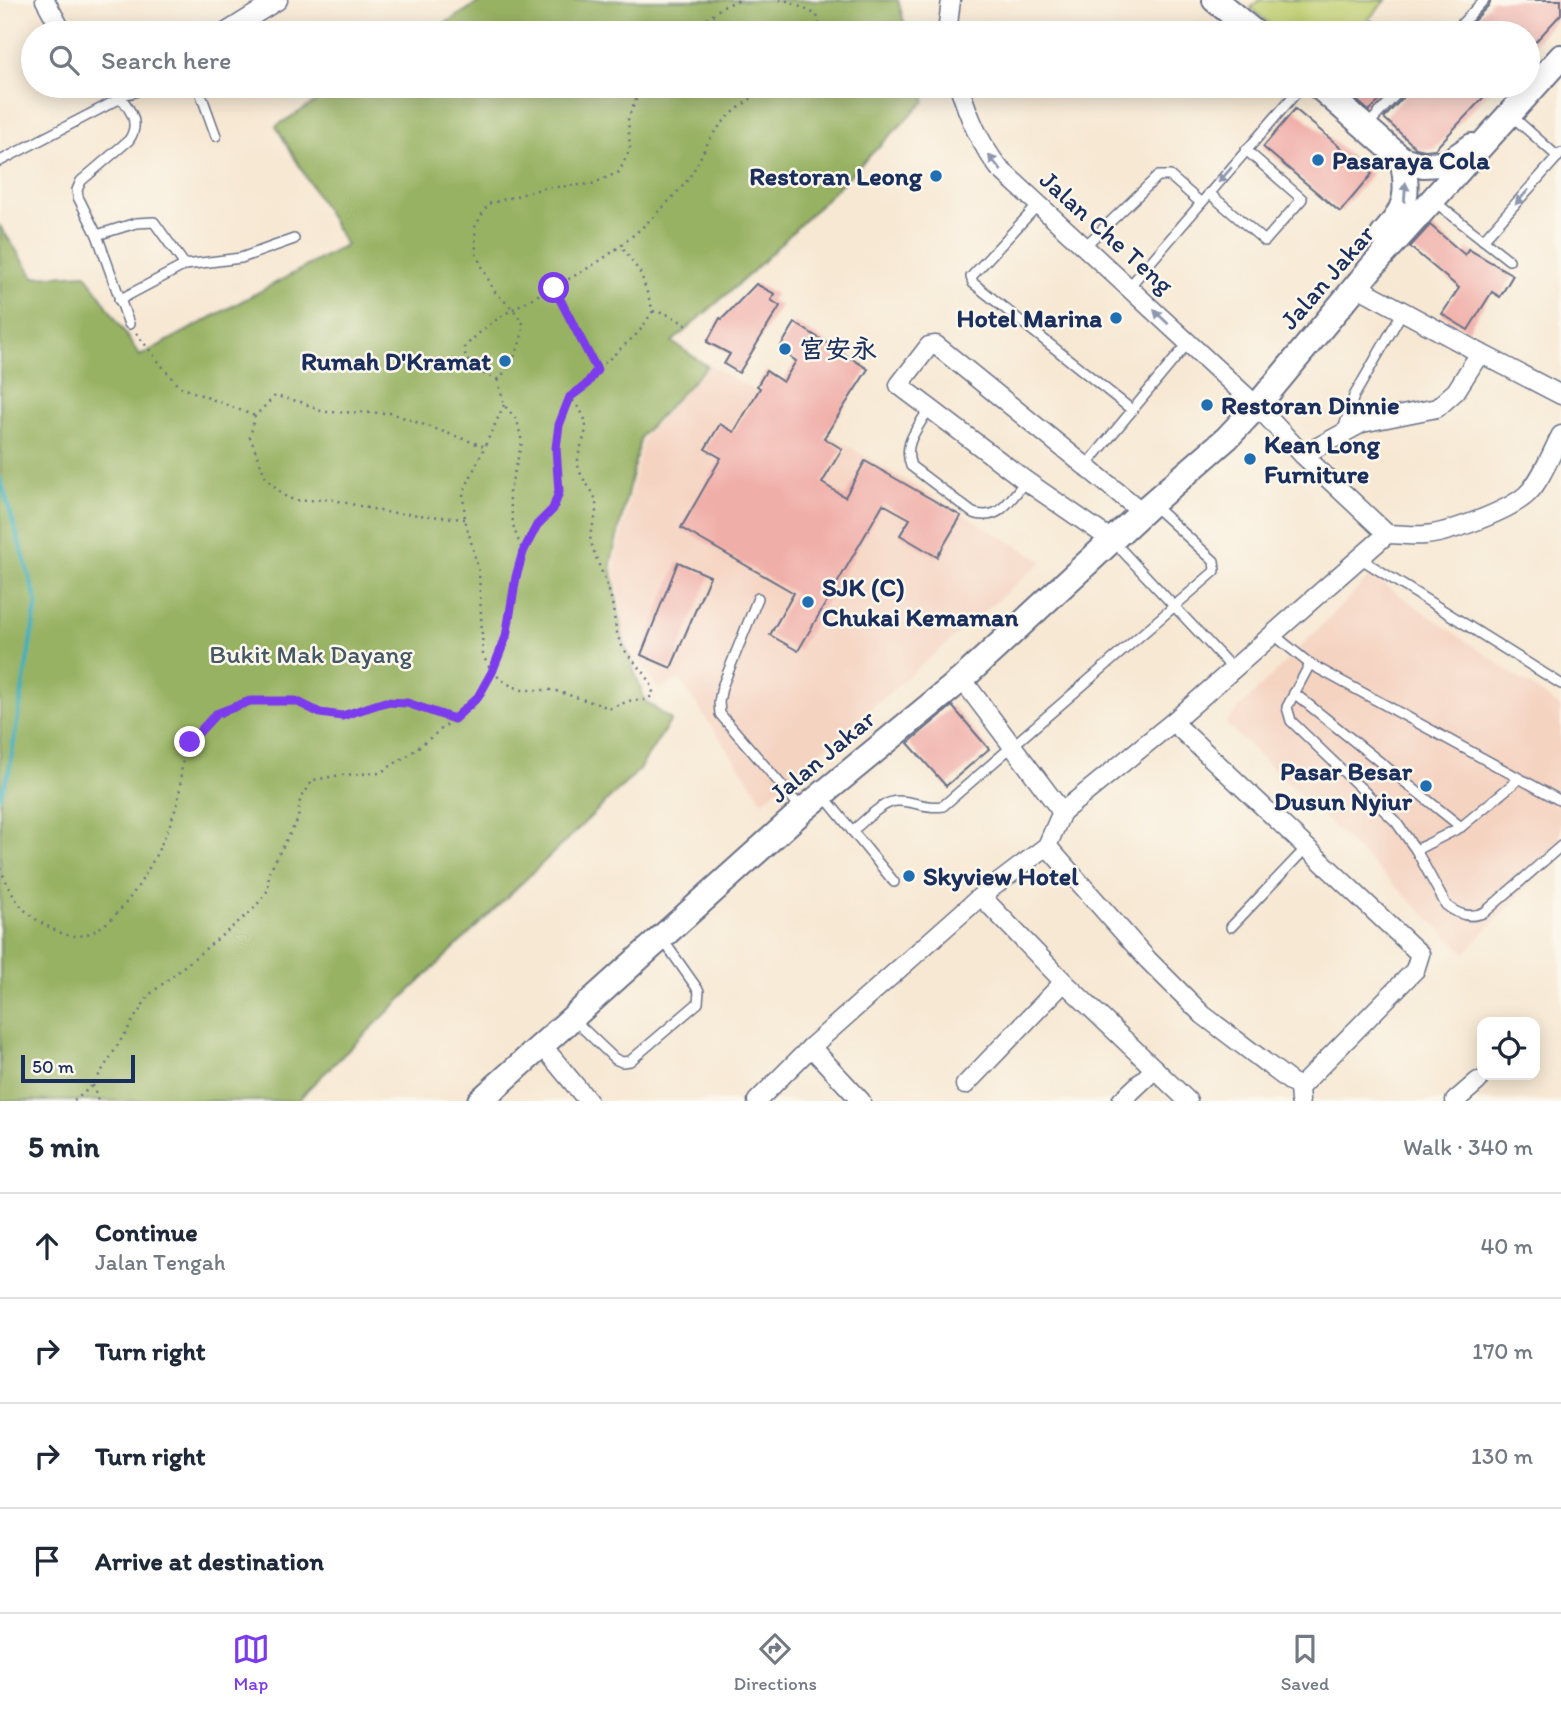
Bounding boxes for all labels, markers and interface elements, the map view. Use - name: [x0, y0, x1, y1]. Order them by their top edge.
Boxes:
- search box: [21, 21, 1540, 98]
- icon: search: [45, 41, 83, 79]
- text: Search here: [101, 44, 231, 76]
- place label: Pasaraya Cola: [1332, 144, 1490, 176]
- marker: Pasaraya Cola: [1310, 152, 1326, 168]
- one-way arrow: [988, 154, 1003, 171]
- place label: Restoran Leong: [749, 160, 923, 192]
- street label: Jalan Che Teng: [1033, 163, 1181, 301]
- one-way arrow: [1218, 166, 1233, 183]
- marker: Restoran Leong: [928, 168, 944, 184]
- one-way arrow: [1400, 181, 1411, 203]
- one-way arrow: [1515, 188, 1530, 205]
- street label: Jalan Jakar: [1273, 218, 1382, 336]
- route start: [538, 272, 569, 303]
- place label: Hotel Marina: [957, 302, 1102, 334]
- marker: Hotel Marina: [1108, 310, 1124, 326]
- one-way arrow: [1153, 310, 1170, 326]
- place label: 宮安永: [799, 333, 877, 365]
- marker: 宮安永: [777, 341, 793, 357]
- place label: Rumah D'Kramat: [301, 345, 491, 377]
- marker: Rumah D'Kramat: [497, 353, 513, 369]
- place label: Restoran Dinnie: [1221, 389, 1399, 421]
- marker: Restoran Dinnie: [1199, 397, 1215, 413]
- place label: Kean Long Furniture: [1264, 428, 1380, 490]
- marker: Kean Long Furniture: [1242, 451, 1258, 467]
- place label: SJK (C) Chukai Kemaman: [822, 571, 1018, 633]
- marker: SJK (C) Chukai Kemaman: [800, 594, 816, 610]
- park label: Bukit Mak Dayang: [209, 638, 413, 670]
- street label: Jalan Jakar: [763, 702, 882, 810]
- route end: [174, 726, 205, 757]
- place label: Pasar Besar Dusun Nyiur: [1274, 755, 1413, 817]
- marker: Pasar Besar Dusun Nyiur: [1418, 778, 1434, 794]
- place label: Skyview Hotel: [923, 860, 1079, 892]
- marker: Skyview Hotel: [901, 868, 917, 884]
- map controls: [1477, 1017, 1540, 1080]
- button: locate: [1477, 1017, 1540, 1080]
- scale bar: [21, 1052, 135, 1084]
- text: 50 m: [32, 1055, 74, 1078]
- text: 5 min: [28, 1128, 99, 1165]
- text: Walk · 340 m: [1403, 1133, 1533, 1161]
- text: Continue: [95, 1216, 198, 1248]
- icon: ahead: [28, 1227, 66, 1265]
- text: 40 m: [1480, 1232, 1533, 1260]
- text: Jalan Tengah: [95, 1248, 226, 1276]
- icon: right: [28, 1332, 66, 1370]
- text: Turn right: [95, 1335, 206, 1367]
- text: 170 m: [1472, 1337, 1533, 1365]
- icon: right: [28, 1437, 66, 1475]
- text: Turn right: [95, 1440, 206, 1472]
- text: 130 m: [1471, 1442, 1533, 1470]
- icon: arrive: [28, 1542, 66, 1580]
- text: Arrive at destination: [95, 1545, 324, 1577]
- tab: Map: [232, 1630, 270, 1695]
- tab: Directions: [733, 1630, 817, 1695]
- tab: Saved: [1281, 1630, 1329, 1695]

